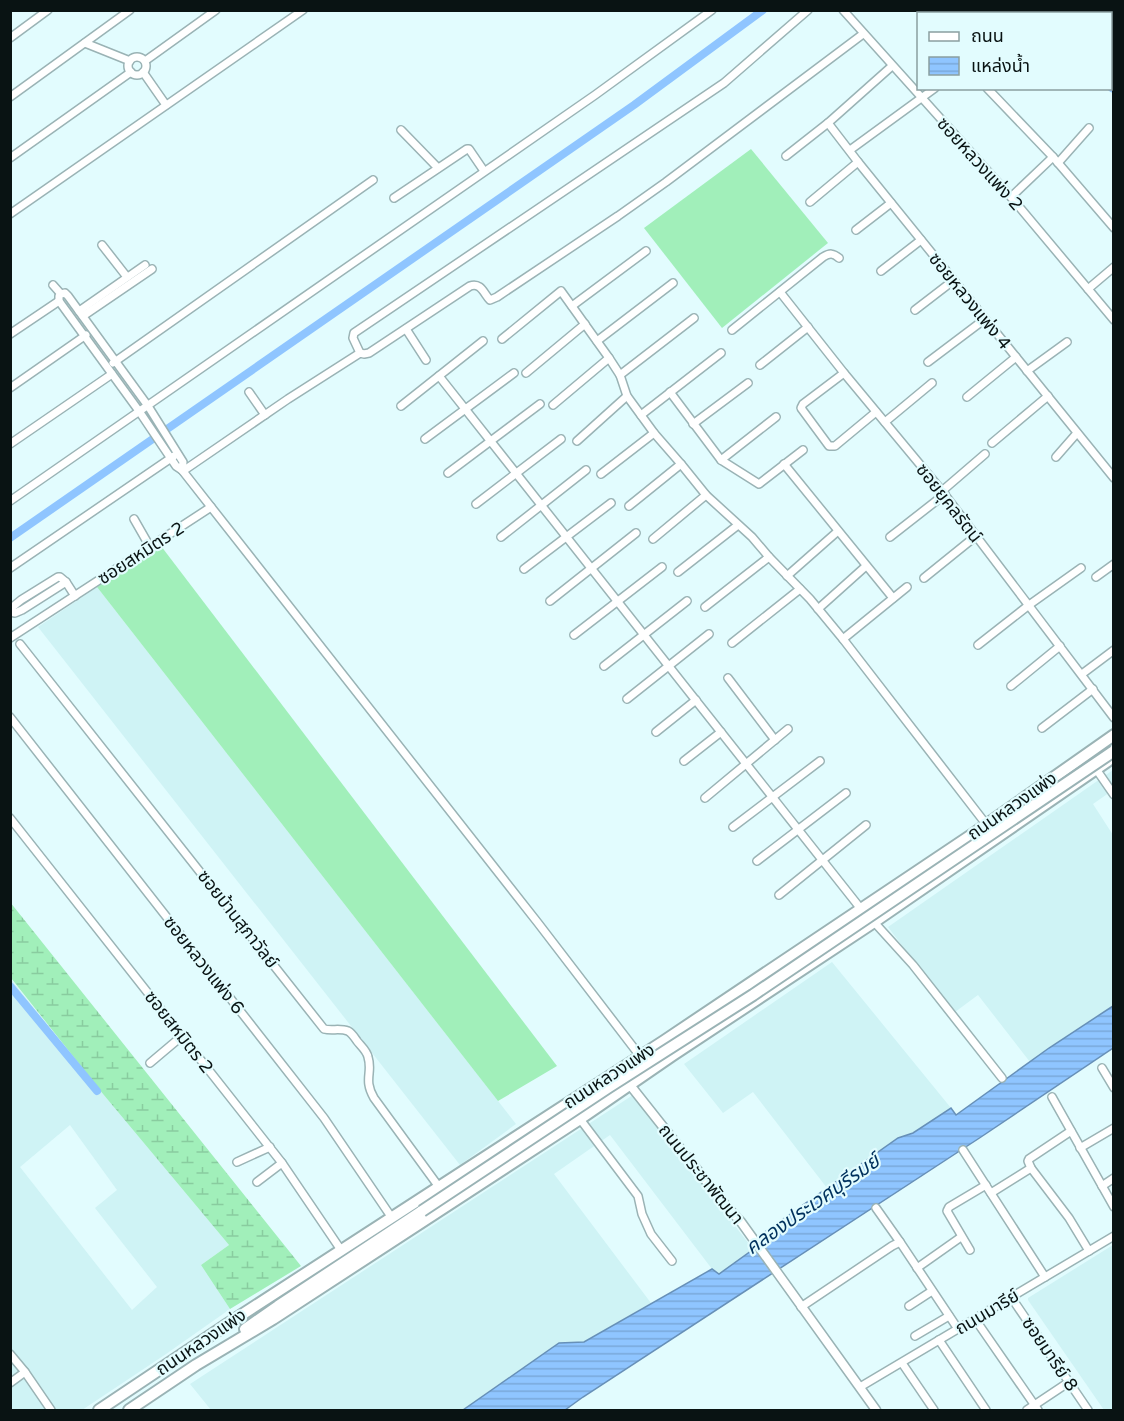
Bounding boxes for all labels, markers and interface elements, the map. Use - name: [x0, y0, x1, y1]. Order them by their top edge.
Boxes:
- legend: [917, 12, 1112, 90]
- text: ถนน: [971, 25, 1004, 47]
- text: แหล่งน้ำ: [971, 53, 1030, 77]
- street label: ซอยหลวงแพ่ง 2: [932, 113, 1028, 215]
- street label: ซอยหลวงแพ่ง 4: [924, 248, 1016, 354]
- street label: ซอยยุคลรัตน์: [911, 459, 987, 547]
- street label: ซอยสหมิตร 2: [93, 517, 189, 589]
- street label: ถนนหลวงแพ่ง: [963, 767, 1061, 845]
- street label: ซอยบ้านสุภาวัลย์: [193, 866, 283, 973]
- street label: ซอยหลวงแพ่ง 6: [159, 912, 249, 1018]
- street label: ซอยสหมิตร 2: [140, 986, 218, 1078]
- street label: ถนนหลวงแพ่ง: [559, 1038, 659, 1114]
- street label: ถนนประชาพัฒนา: [654, 1119, 748, 1229]
- water label: คลองประเวศบุรีรมย์: [741, 1147, 888, 1260]
- street label: ถนนมารีย์: [951, 1284, 1023, 1340]
- street label: ถนนหลวงแพ่ง: [152, 1304, 250, 1380]
- street label: ซอยมารีย์ 8: [1017, 1313, 1083, 1395]

